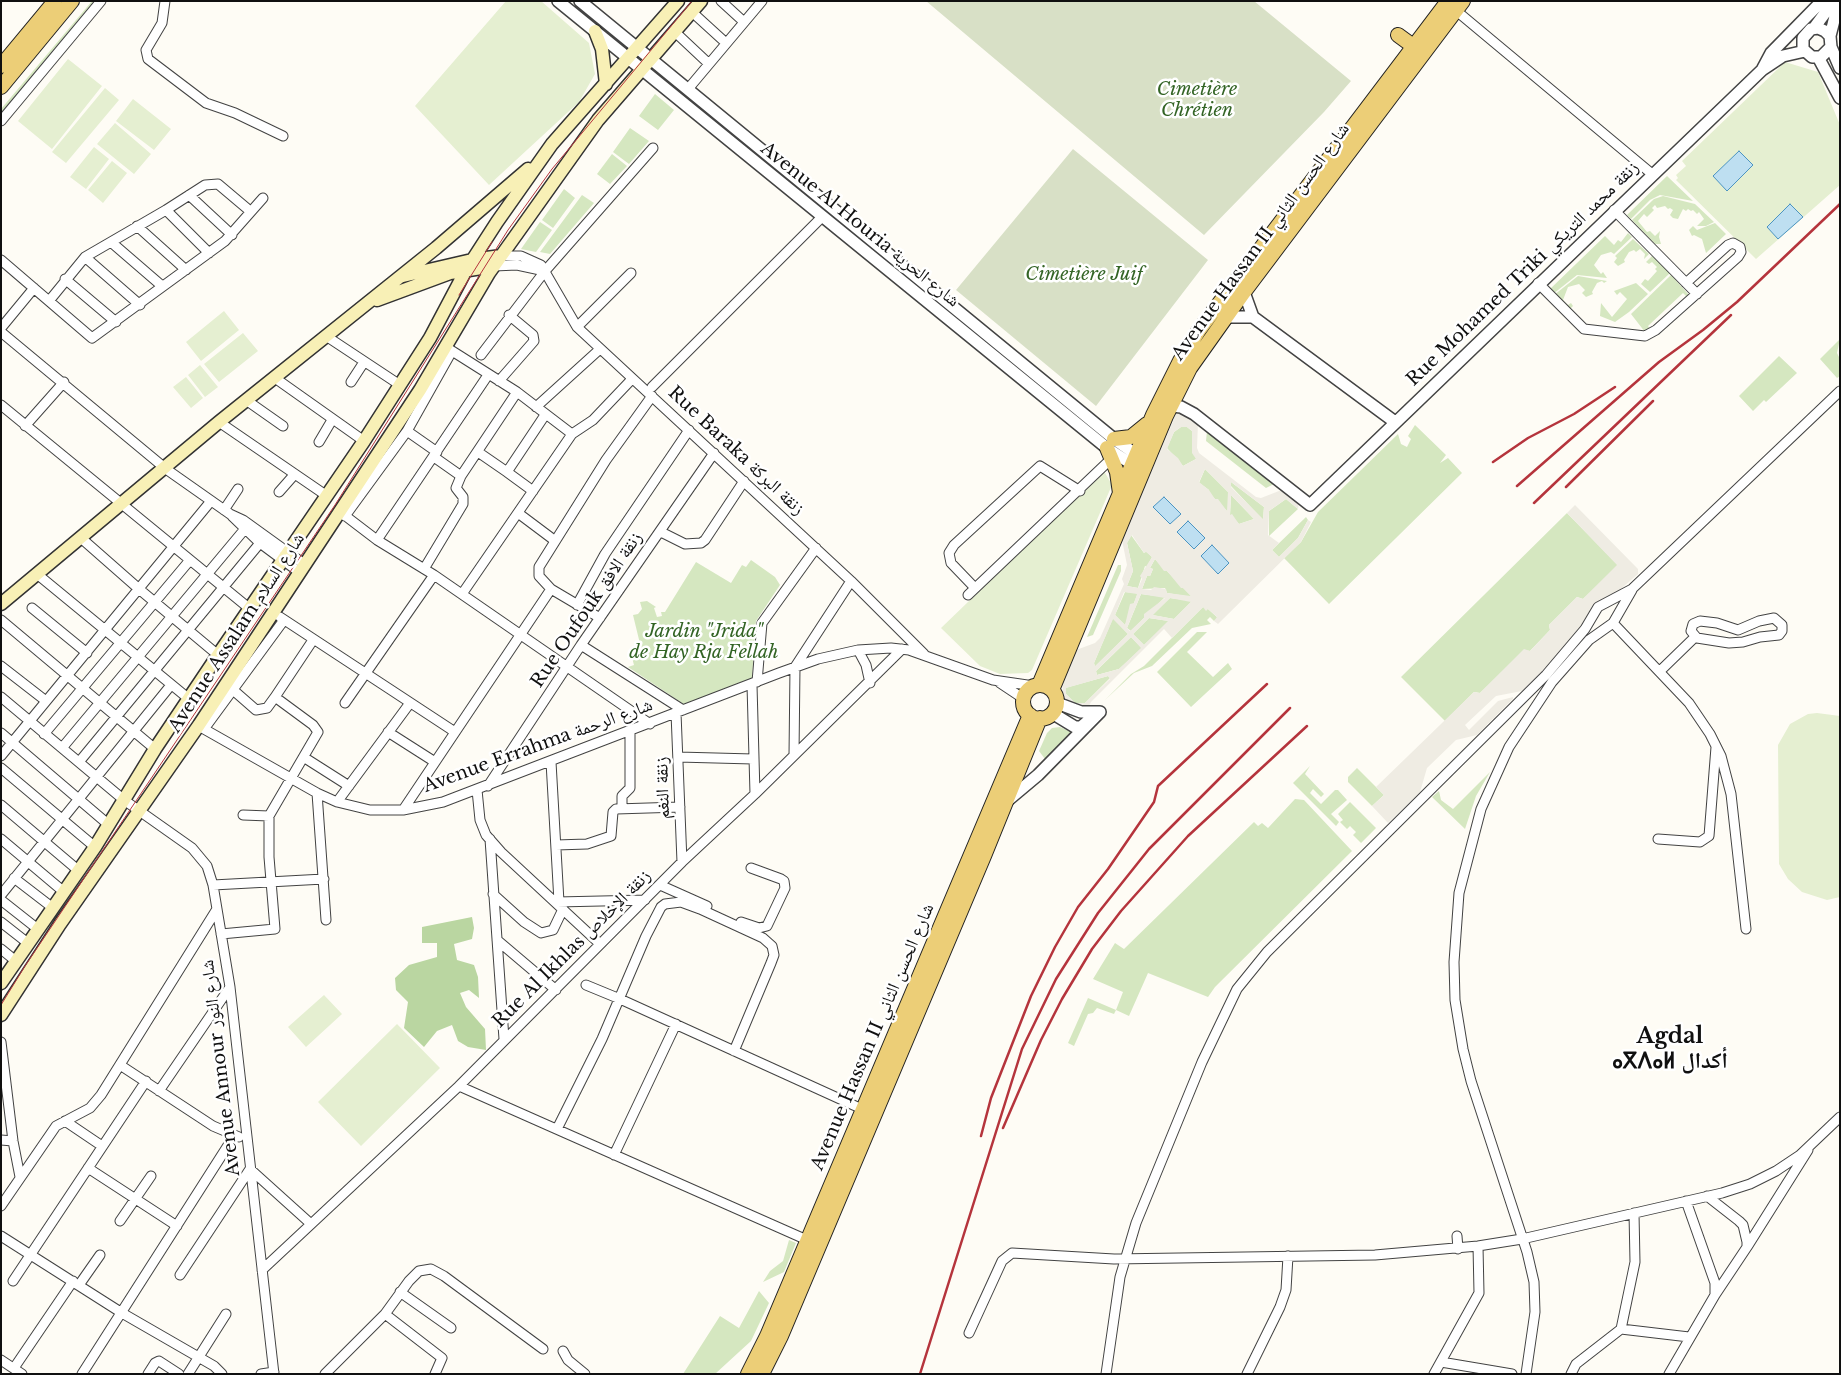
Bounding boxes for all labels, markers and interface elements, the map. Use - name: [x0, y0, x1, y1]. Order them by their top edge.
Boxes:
- park label: Cimetière Chrétien: [1157, 79, 1237, 122]
- street label: Avenue Hassan II شارع الحسن الثاني: [1168, 119, 1354, 365]
- street label: Avenue Al Houria شارع الحرية: [756, 138, 964, 312]
- street label: Rue Mohamed Triki زنقة محمد التريكي: [1402, 157, 1644, 391]
- park label: Cimetière Juif: [1025, 264, 1143, 286]
- street label: Rue Baraka زنقة البركة: [663, 382, 809, 520]
- street label: Rue Oufouk زنقة الافق: [527, 528, 647, 692]
- street label: Avenue Assalam شارع السلام: [164, 529, 310, 737]
- park label: Jardin "Jrida" de Hay Rja Fellah: [629, 621, 779, 664]
- street label: Avenue Errahma شارع الرحمة: [420, 694, 656, 798]
- street label: زنقة النغم: [651, 756, 675, 820]
- street label: Rue Al Ikhlas زنقة الإخلاص: [488, 865, 656, 1033]
- street label: Avenue Hassan II شارع الحسن الثاني: [807, 900, 939, 1174]
- street label: Avenue Annour شارع النور: [197, 958, 245, 1178]
- district label: Agdal ⴰⴳⴷⴰⵍ أكدال: [1612, 1024, 1728, 1076]

